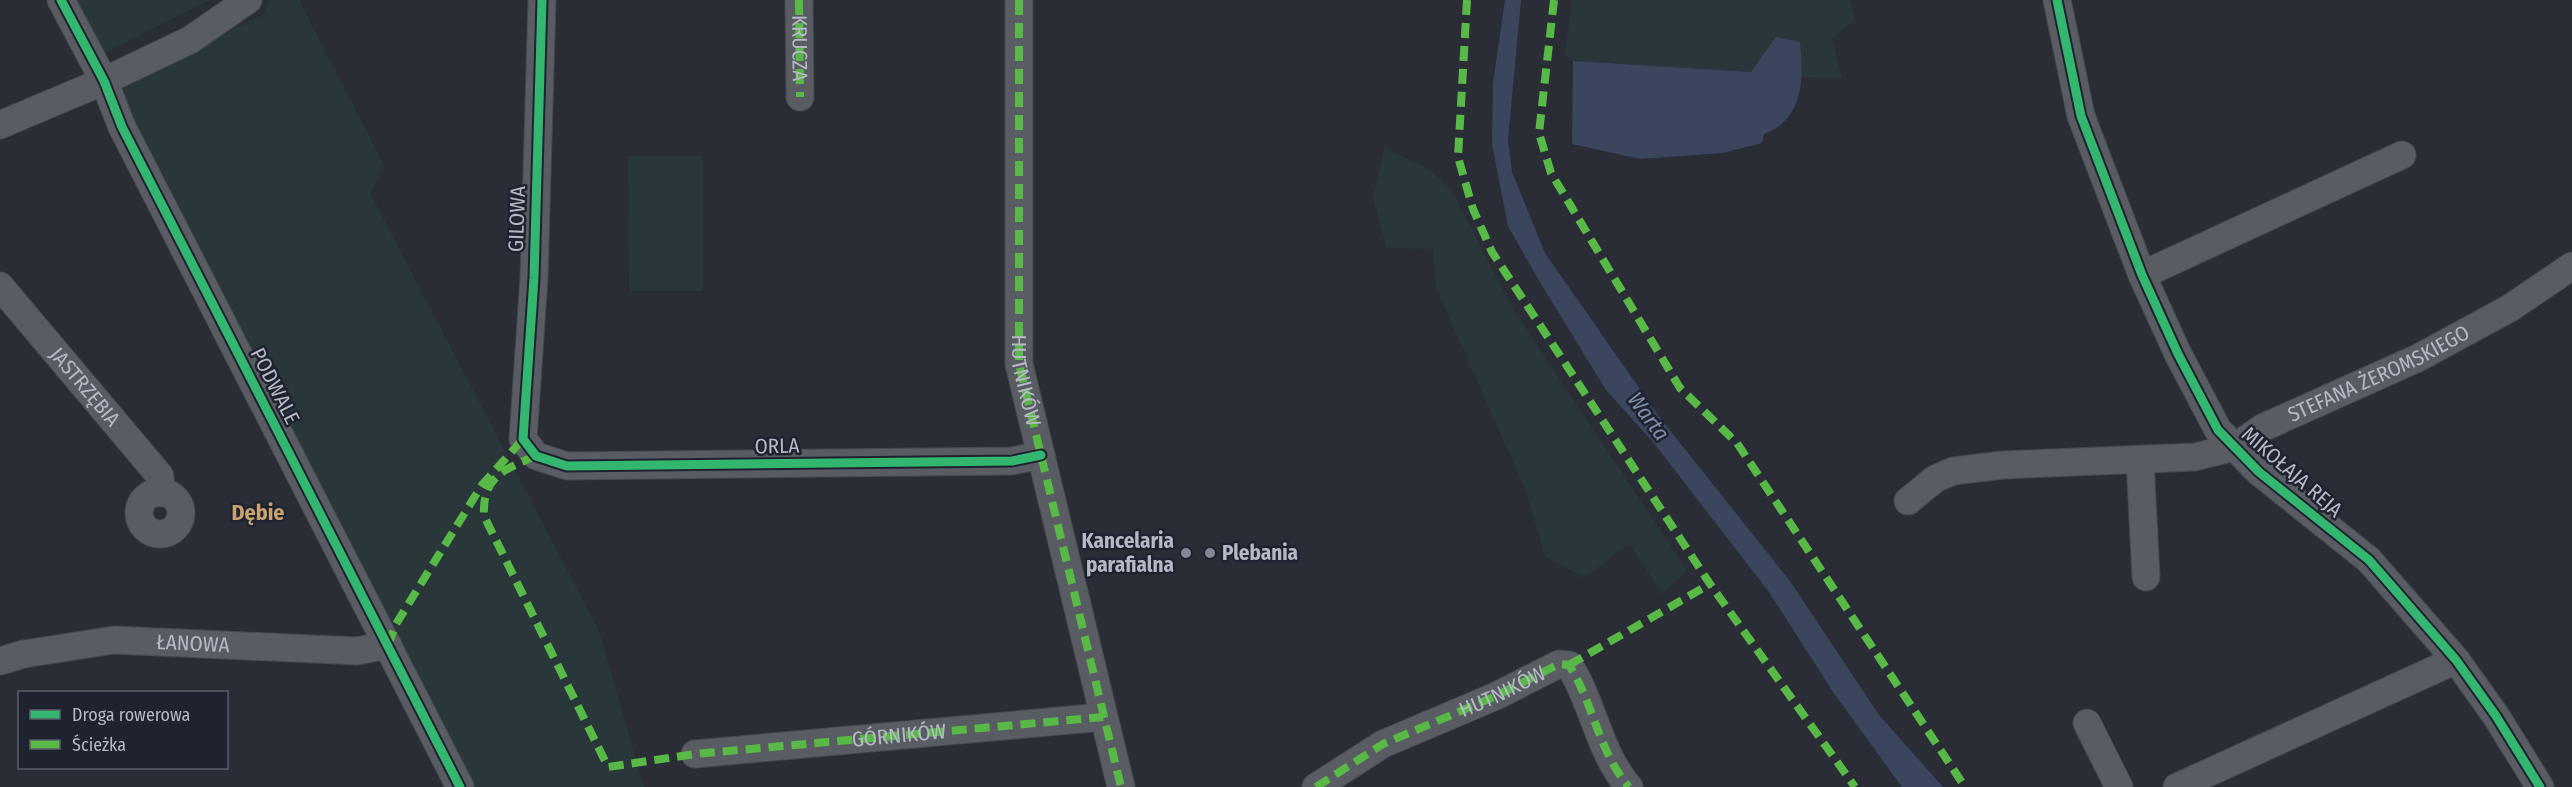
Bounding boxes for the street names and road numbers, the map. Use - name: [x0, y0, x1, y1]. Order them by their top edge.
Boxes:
- street label: KRUCZA: [786, 15, 813, 81]
- street label: GILOWA: [503, 186, 531, 252]
- street label: STEFANA ŻEROMSKIEGO: [2284, 319, 2474, 428]
- street label: HUTNIKÓW: [1005, 335, 1047, 429]
- street label: JASTRZĘBIA: [44, 342, 126, 432]
- street label: PODWALE: [245, 343, 305, 429]
- street label: MIKOŁAJA REJA: [2236, 421, 2348, 523]
- street label: ORLA: [754, 433, 800, 459]
- street label: ŁANOWA: [156, 629, 230, 658]
- street label: HUTNIKÓW: [1455, 660, 1550, 723]
- street label: GÓRNIKÓW: [851, 718, 948, 753]

